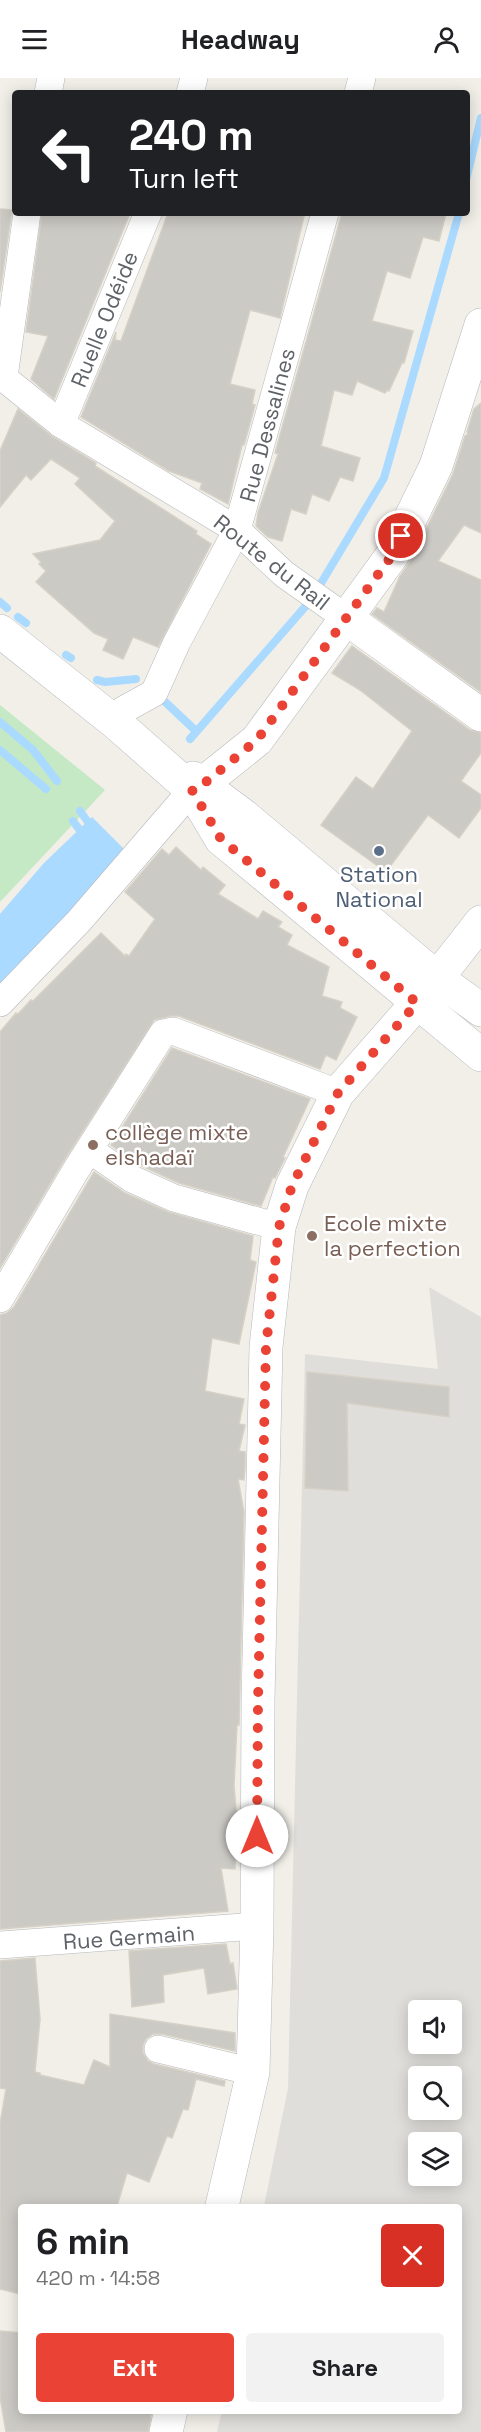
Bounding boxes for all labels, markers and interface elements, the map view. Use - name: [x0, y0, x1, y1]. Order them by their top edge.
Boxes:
- text: Headway: [181, 22, 300, 57]
- icon: menu: [18, 23, 51, 56]
- icon: person: [430, 23, 463, 56]
- text: 240 m: [129, 109, 254, 162]
- icon: left: [30, 114, 108, 192]
- text: Turn left: [129, 161, 239, 196]
- street label: Ruelle Odéide: [64, 247, 144, 391]
- street label: Rue Dessalines: [233, 345, 301, 505]
- street label: Route du Rail: [208, 508, 336, 616]
- pin: [375, 510, 426, 561]
- icon: arrive: [384, 519, 417, 552]
- marker: Station National: [372, 844, 386, 858]
- place label: Station National: [335, 860, 423, 913]
- place label: collège mixte elshadaï: [105, 1118, 248, 1171]
- marker: collège mixte elshadaï: [86, 1138, 100, 1152]
- place label: Ecole mixte la perfection: [324, 1209, 461, 1262]
- marker: Ecole mixte la perfection: [305, 1229, 319, 1243]
- position arrow: [225, 1804, 289, 1868]
- street label: Rue Germain: [62, 1918, 196, 1956]
- map controls: [408, 2000, 462, 2186]
- button: sound: [408, 2000, 462, 2054]
- button: search: [408, 2066, 462, 2120]
- button: layers: [408, 2132, 462, 2186]
- text: 6 min: [36, 2219, 130, 2265]
- button: close: [381, 2224, 444, 2287]
- text: 420 m · 14:58: [36, 2265, 160, 2291]
- button: Exit: [36, 2333, 234, 2402]
- button: Share: [246, 2333, 444, 2402]

